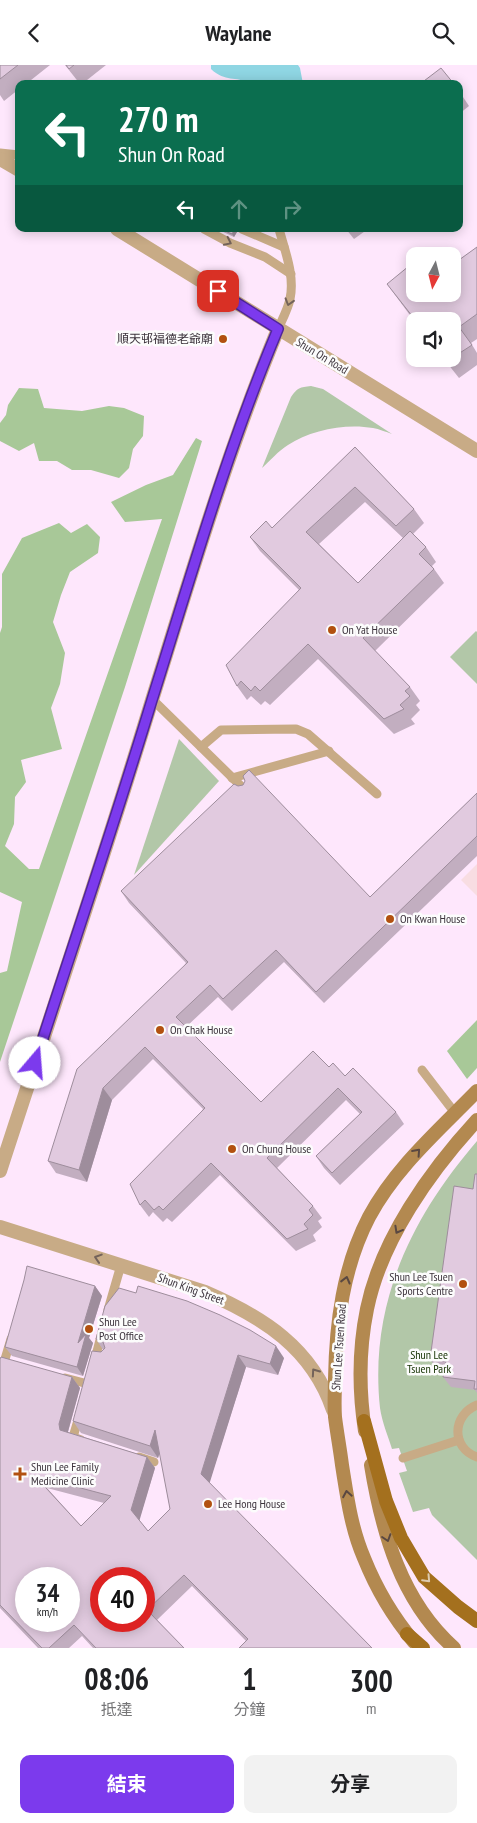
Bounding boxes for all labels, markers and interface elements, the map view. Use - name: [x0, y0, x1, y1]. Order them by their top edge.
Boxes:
- icon: back: [20, 19, 48, 47]
- text: Waylane: [205, 19, 272, 47]
- icon: search: [429, 19, 457, 47]
- text: 270 m: [118, 96, 199, 142]
- icon: left: [35, 100, 100, 165]
- text: Shun On Road: [118, 140, 225, 168]
- icon: left: [172, 195, 200, 223]
- icon: ahead: [225, 195, 253, 223]
- icon: right: [278, 195, 306, 223]
- one-way arrow: [223, 235, 232, 246]
- north arrow: [406, 247, 461, 303]
- map controls: [406, 247, 461, 367]
- pin: [197, 270, 239, 312]
- icon: arrive: [204, 277, 232, 305]
- one-way arrow: [284, 298, 294, 306]
- button: sound: [406, 312, 461, 367]
- place label: 順天邨福德老爺廟: [117, 331, 213, 346]
- marker: 順天邨福德老爺廟: [217, 333, 229, 345]
- street label: Shun On Road: [293, 334, 351, 377]
- place label: On Yat House: [342, 622, 397, 637]
- marker: On Yat House: [326, 624, 338, 636]
- place label: On Kwan House: [400, 911, 465, 926]
- marker: On Kwan House: [384, 913, 396, 925]
- place label: On Chak House: [170, 1022, 233, 1037]
- marker: On Chak House: [154, 1024, 166, 1036]
- position arrow: [8.0, 1036, 60.0, 1088]
- place label: On Chung House: [242, 1141, 311, 1156]
- marker: On Chung House: [226, 1143, 238, 1155]
- one-way arrow: [412, 1148, 421, 1157]
- one-way arrow: [394, 1224, 404, 1233]
- one-way arrow: [94, 1253, 103, 1263]
- place label: Shun Lee Tsuen Sports Centre: [389, 1269, 453, 1298]
- street label: Shun King Street: [156, 1270, 227, 1308]
- one-way arrow: [340, 1276, 351, 1285]
- marker: Shun Lee Tsuen Sports Centre: [457, 1278, 469, 1290]
- street label: Shun Lee Tsuen Road: [328, 1303, 349, 1391]
- place label: Shun Lee Post Office: [99, 1314, 143, 1343]
- marker: Shun Lee Post Office: [83, 1323, 95, 1335]
- park label: Shun Lee Tsuen Park: [407, 1347, 451, 1376]
- one-way arrow: [312, 1368, 321, 1378]
- place label: Shun Lee Family Medicine Clinic: [31, 1459, 99, 1488]
- marker: Shun Lee Family Medicine Clinic: [13, 1467, 27, 1481]
- one-way arrow: [342, 1490, 352, 1499]
- place label: Lee Hong House: [218, 1496, 285, 1511]
- marker: Lee Hong House: [202, 1498, 214, 1510]
- one-way arrow: [381, 1533, 391, 1542]
- speed limit sign: 40: [90, 1567, 155, 1632]
- one-way arrow: [421, 1573, 430, 1582]
- text: 34: [36, 1577, 59, 1609]
- text: km/h: [37, 1604, 58, 1619]
- text: 08:06: [84, 1659, 149, 1698]
- text: 1: [242, 1659, 257, 1698]
- text: 300: [350, 1661, 393, 1700]
- text: m: [366, 1698, 376, 1718]
- text: 抵達: [101, 1699, 133, 1719]
- text: 分鐘: [233, 1699, 265, 1719]
- button: 結束: [20, 1755, 234, 1813]
- button: 分享: [244, 1755, 457, 1813]

